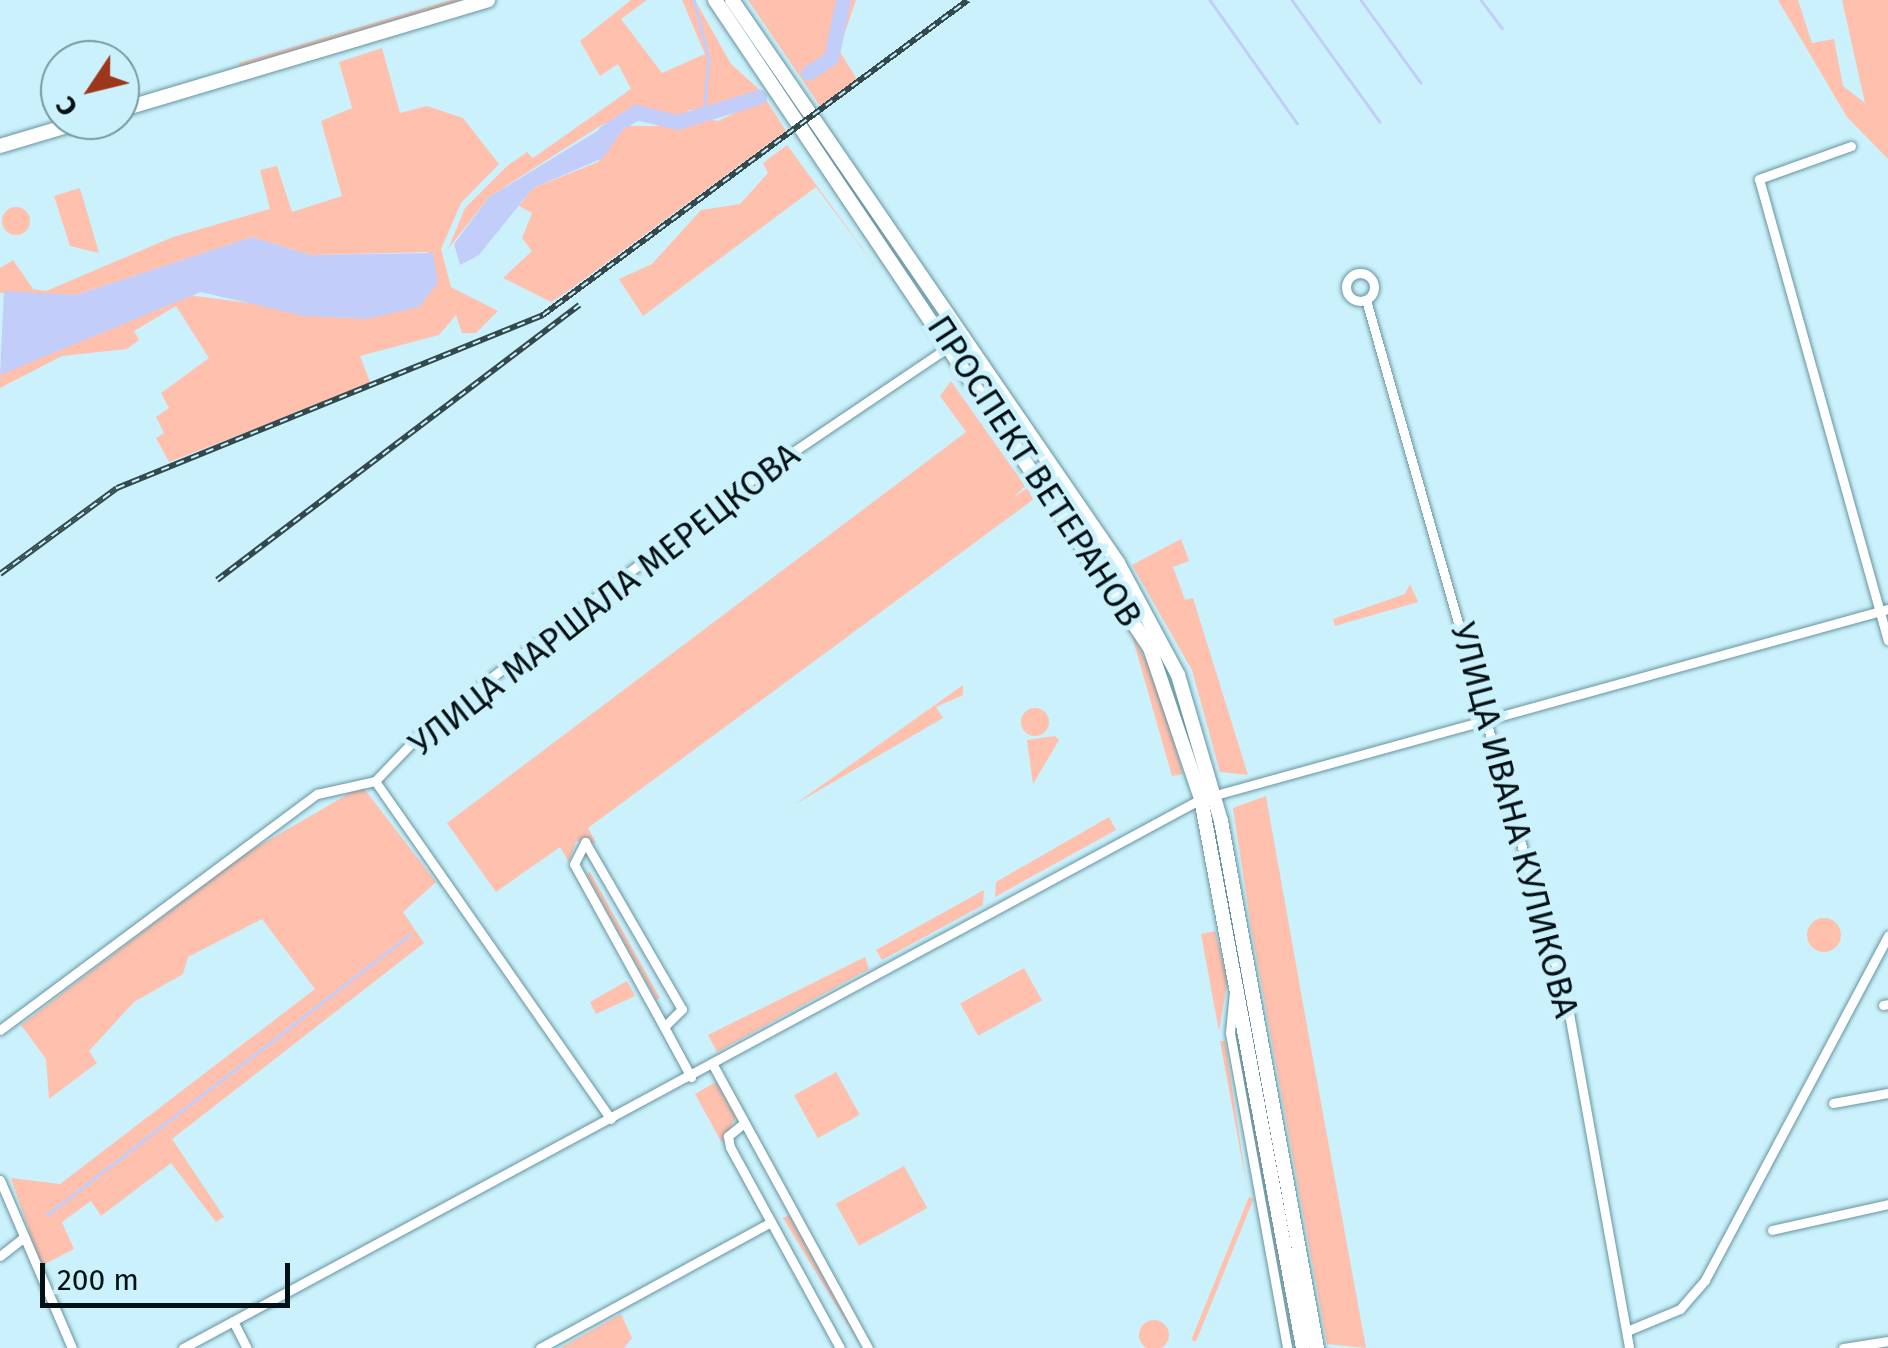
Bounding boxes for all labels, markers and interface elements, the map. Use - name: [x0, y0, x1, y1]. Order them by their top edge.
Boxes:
- north arrow: [40, 40, 140, 140]
- text: С: [49, 90, 85, 122]
- street label: ПРОСПЕКТ ВЕТЕРАНОВ: [919, 308, 1151, 634]
- street label: УЛИЦА МАРШАЛА МЕРЕЦКОВА: [400, 433, 808, 765]
- street label: УЛИЦА ИВАНА КУЛИКОВА: [1442, 618, 1588, 1022]
- scale bar: [45, 1243, 295, 1305]
- text: 200 m: [57, 1262, 139, 1298]

